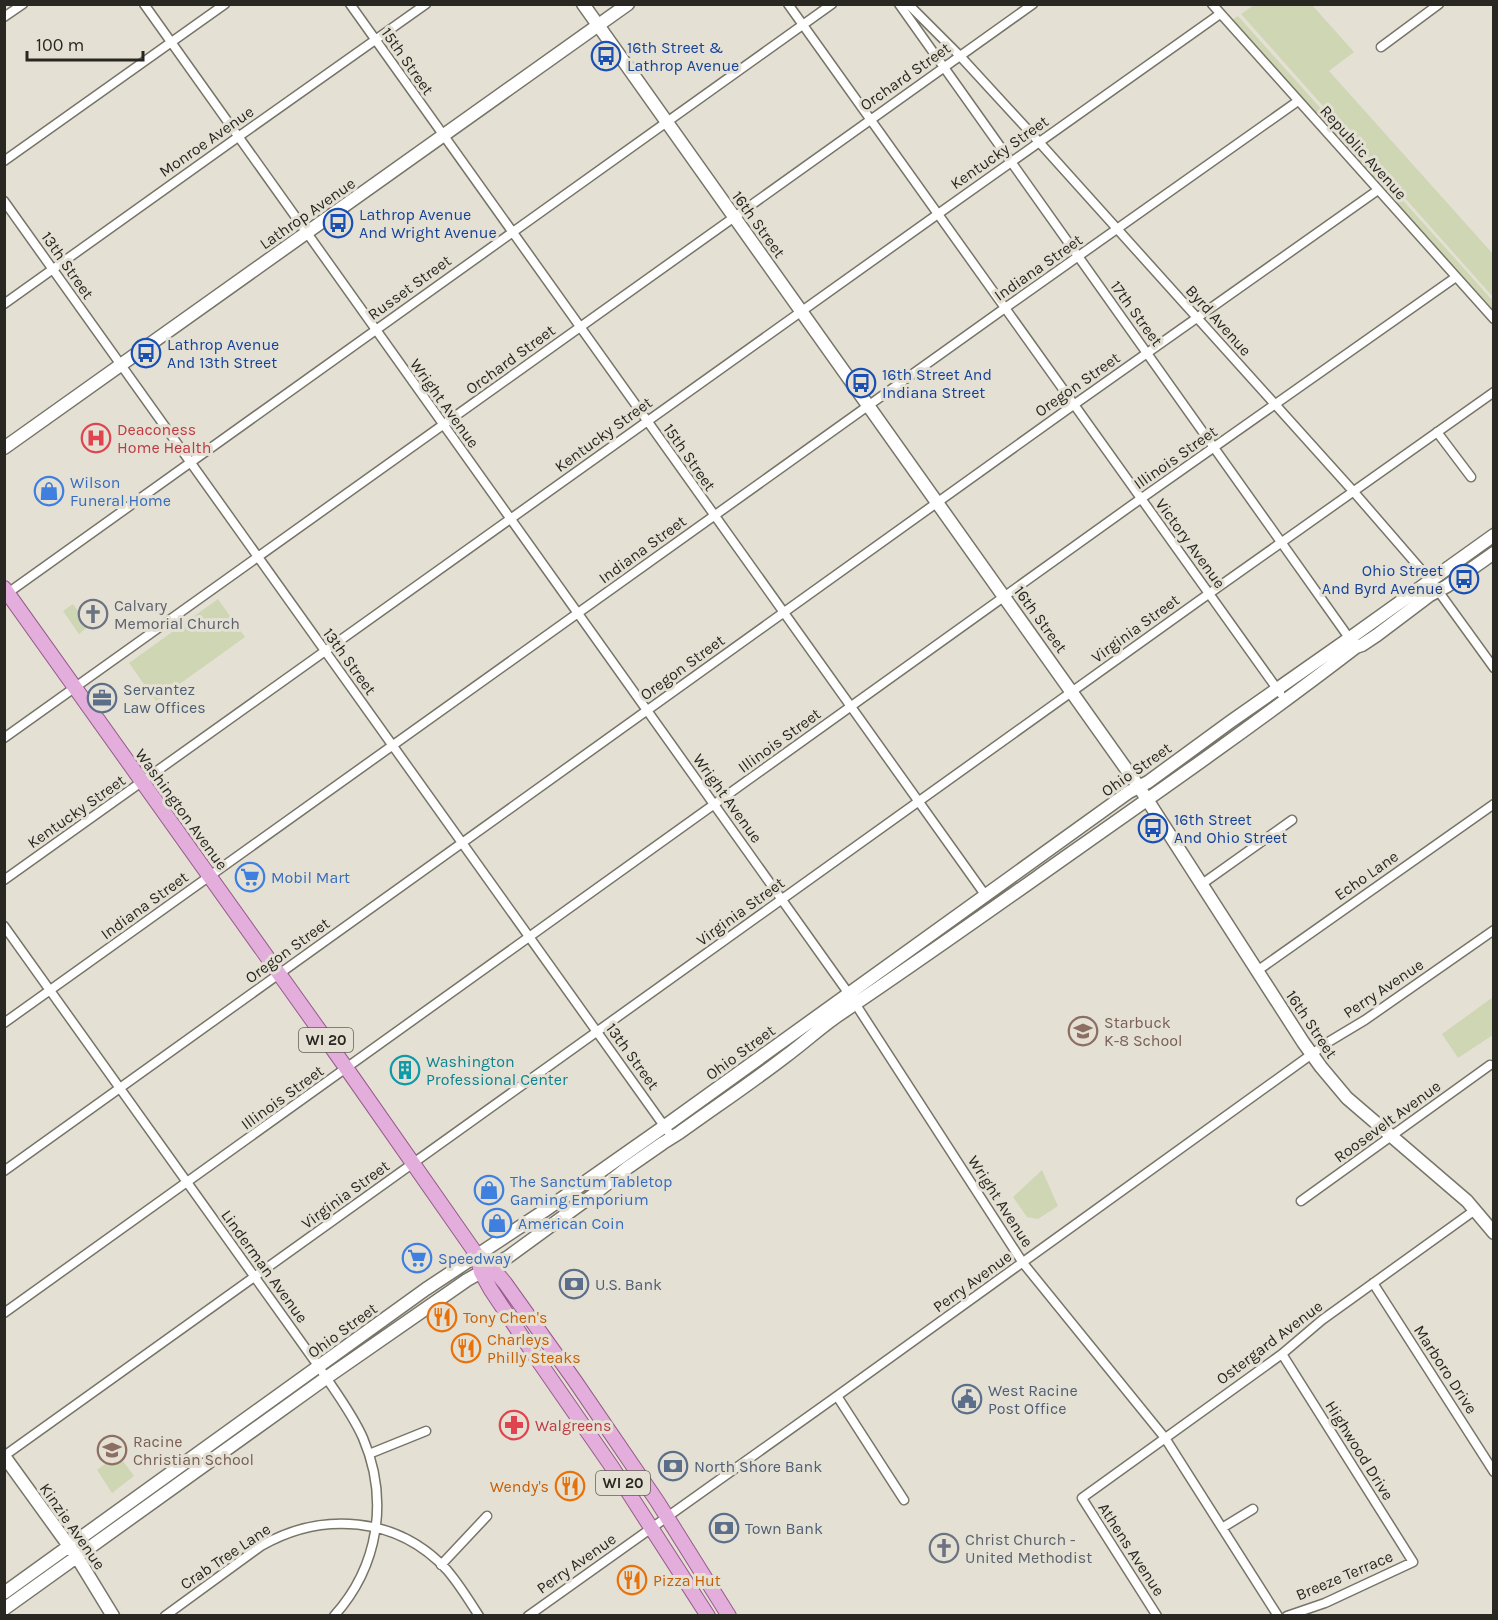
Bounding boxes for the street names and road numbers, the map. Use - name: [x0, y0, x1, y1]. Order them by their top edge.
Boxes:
- street label: 15th Street: [378, 24, 438, 99]
- street label: Orchard Street: [856, 38, 954, 115]
- street label: Republic Avenue: [1316, 101, 1411, 203]
- street label: Monroe Avenue: [155, 102, 257, 181]
- street label: Kentucky Street: [947, 112, 1052, 193]
- street label: Lathrop Avenue: [256, 173, 359, 253]
- street label: 16th Street: [728, 187, 789, 261]
- street label: 13th Street: [37, 228, 98, 303]
- street label: Indiana Street: [990, 230, 1086, 305]
- street label: Russet Street: [364, 251, 455, 324]
- street label: 17th Street: [1107, 277, 1167, 350]
- street label: Byrd Avenue: [1182, 281, 1256, 360]
- street label: Orchard Street: [462, 321, 559, 398]
- street label: Oregon Street: [1031, 348, 1123, 421]
- street label: Wright Avenue: [406, 355, 483, 452]
- street label: Kentucky Street: [551, 393, 656, 476]
- street label: 15th Street: [660, 420, 720, 495]
- street label: Illinois Street: [1130, 422, 1221, 493]
- street label: Victory Avenue: [1152, 495, 1230, 592]
- street label: Indiana Street: [595, 511, 690, 587]
- street label: 16th Street: [1010, 582, 1071, 656]
- street label: Virginia Street: [1088, 590, 1183, 667]
- street label: 13th Street: [319, 624, 380, 698]
- street label: Oregon Street: [636, 630, 728, 704]
- street label: Illinois Street: [734, 704, 824, 777]
- street label: Ohio Street: [1098, 738, 1175, 800]
- street label: Washington Avenue: [131, 745, 232, 874]
- street label: Wright Avenue: [689, 750, 766, 847]
- street label: Kentucky Street: [24, 771, 129, 852]
- street label: Echo Lane: [1331, 847, 1402, 904]
- street label: Indiana Street: [97, 867, 192, 943]
- street label: Virginia Street: [693, 873, 788, 950]
- street label: Oregon Street: [241, 913, 333, 987]
- street label: Perry Avenue: [1340, 955, 1427, 1022]
- street label: 16th Street: [1282, 987, 1341, 1062]
- street label: 13th Street: [602, 1019, 663, 1093]
- street label: Ohio Street: [702, 1021, 779, 1084]
- road number: WI 20: [299, 1028, 353, 1052]
- street label: Illinois Street: [237, 1061, 327, 1134]
- street label: Roosevelt Avenue: [1330, 1076, 1444, 1166]
- street label: Wright Avenue: [964, 1152, 1037, 1251]
- street label: Virginia Street: [298, 1156, 393, 1233]
- street label: Linderman Avenue: [217, 1206, 312, 1327]
- street label: Perry Avenue: [929, 1247, 1015, 1316]
- street label: Ostergard Avenue: [1212, 1296, 1326, 1389]
- street label: Ohio Street: [304, 1299, 381, 1362]
- street label: Marboro Drive: [1410, 1321, 1481, 1417]
- street label: Highwood Drive: [1321, 1397, 1398, 1504]
- road number: WI 20: [596, 1471, 650, 1495]
- street label: Kinzie Avenue: [36, 1479, 109, 1573]
- street label: Athens Avenue: [1094, 1499, 1169, 1600]
- street label: Crab Tree Lane: [177, 1519, 274, 1594]
- street label: Perry Avenue: [533, 1529, 620, 1598]
- street label: Breeze Terrace: [1293, 1546, 1396, 1604]

